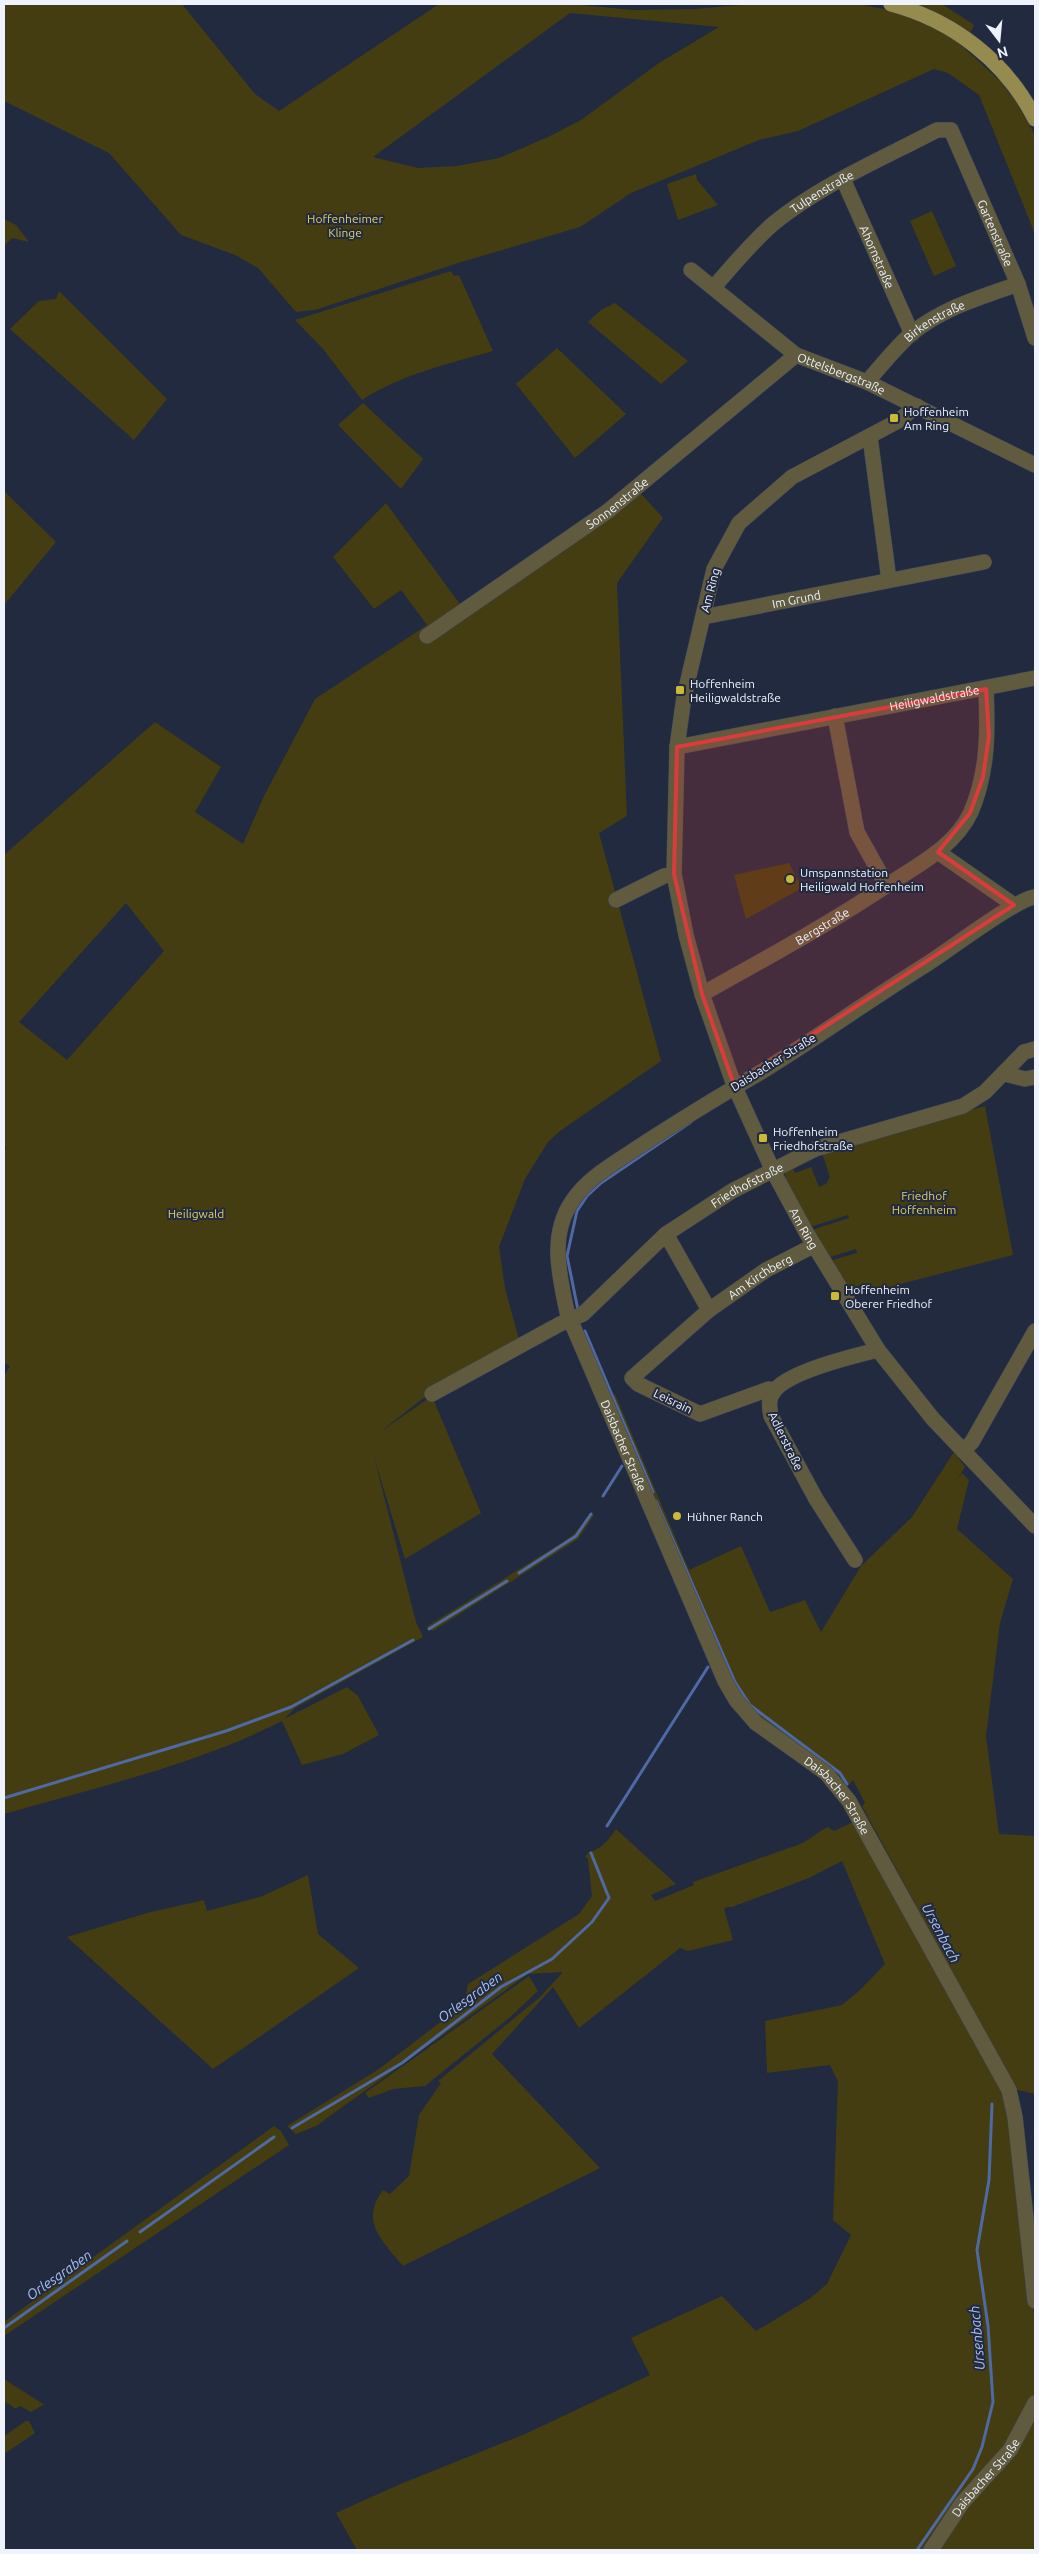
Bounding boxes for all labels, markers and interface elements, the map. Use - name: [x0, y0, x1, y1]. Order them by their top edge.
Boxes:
- north arrow: [974, 15, 1024, 65]
- text: N: [995, 43, 1010, 62]
- street label: Tulpenstraße: [787, 167, 855, 215]
- street label: Gartenstraße: [976, 198, 1016, 268]
- park label: Hoffenheimer Klinge: [307, 212, 383, 239]
- street label: Ahornstraße: [858, 223, 897, 290]
- street label: Birkenstraße: [901, 298, 966, 344]
- street label: Ottelsbergstraße: [796, 350, 887, 397]
- place label: Hoffenheim Am Ring: [904, 405, 969, 432]
- marker: Hoffenheim Am Ring: [888, 412, 900, 424]
- street label: Sonnenstraße: [583, 474, 650, 531]
- street label: Am Ring: [698, 567, 722, 613]
- street label: Im Grund: [771, 588, 822, 610]
- place label: Hoffenheim Heiligwaldstraße: [690, 677, 781, 704]
- street label: Heiligwaldstraße: [888, 682, 980, 712]
- marker: Hoffenheim Heiligwaldstraße: [674, 684, 686, 696]
- place label: Umspannstation Heiligwald Hoffenheim: [800, 866, 924, 893]
- marker: Umspannstation Heiligwald Hoffenheim: [784, 873, 796, 885]
- street label: Bergstraße: [793, 905, 851, 947]
- street label: Daisbacher Straße: [728, 1031, 818, 1093]
- place label: Hoffenheim Friedhofstraße: [773, 1125, 853, 1152]
- marker: Hoffenheim Friedhofstraße: [757, 1132, 769, 1144]
- street label: Friedhofstraße: [708, 1160, 785, 1210]
- park label: Friedhof Hoffenheim: [892, 1189, 956, 1216]
- street label: Am Ring: [788, 1205, 821, 1251]
- park label: Heiligwald: [168, 1207, 224, 1220]
- street label: Am Kirchberg: [725, 1251, 794, 1301]
- place label: Hoffenheim Oberer Friedhof: [845, 1283, 933, 1310]
- marker: Hoffenheim Oberer Friedhof: [829, 1290, 841, 1302]
- street label: Leisrain: [652, 1386, 694, 1416]
- street label: Daisbacher Straße: [599, 1398, 649, 1493]
- street label: Adlerstraße: [766, 1410, 806, 1472]
- marker: Hühner Ranch: [671, 1510, 683, 1522]
- place label: Hühner Ranch: [687, 1510, 763, 1523]
- street label: Daisbacher Straße: [802, 1753, 873, 1837]
- water label: Ursenbach: [919, 1901, 963, 1965]
- water label: Orlesgraben: [435, 1968, 505, 2026]
- water label: Orlesgraben: [23, 2247, 95, 2303]
- water label: Ursenbach: [966, 2305, 988, 2371]
- street label: Daisbacher Straße: [949, 2436, 1021, 2519]

